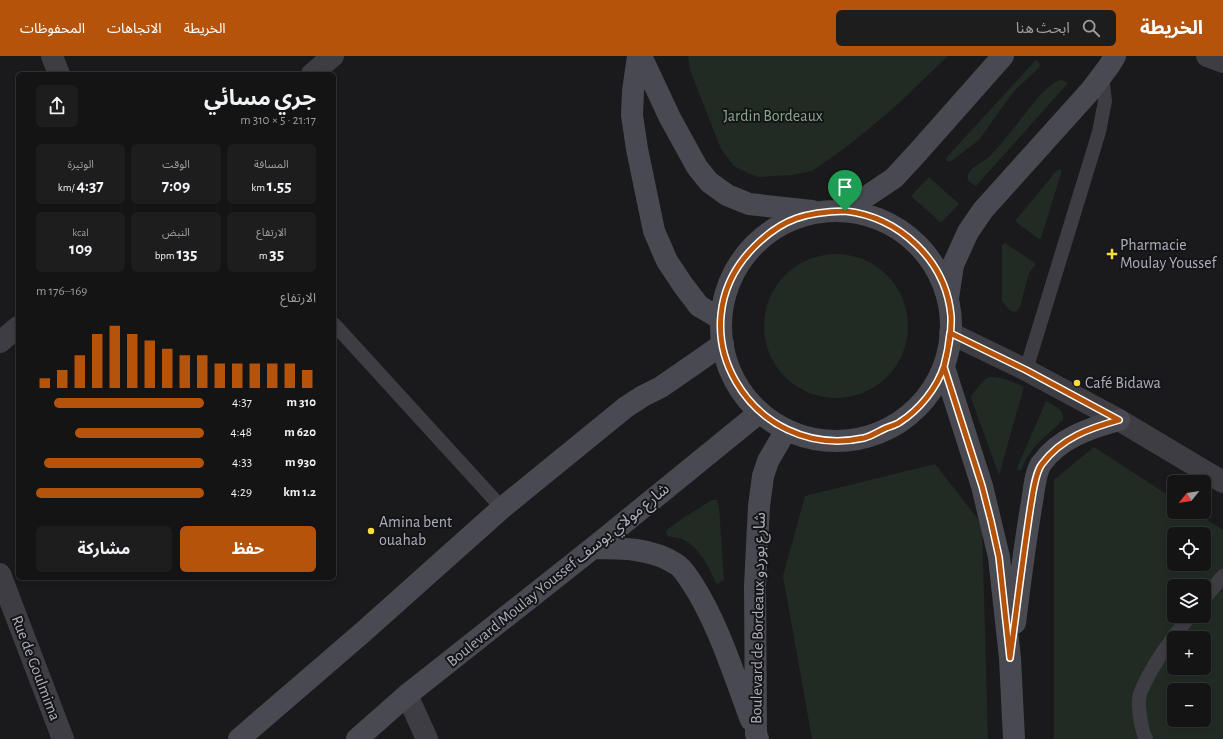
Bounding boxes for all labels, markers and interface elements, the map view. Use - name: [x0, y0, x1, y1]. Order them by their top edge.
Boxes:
- search box: [836, 10, 1116, 46]
- icon: search: [1080, 17, 1102, 39]
- text: الخريطة: [1140, 19, 1203, 38]
- text: ابحث هنا: [1016, 21, 1070, 36]
- text: المحفوظات: [20, 22, 85, 36]
- text: الاتجاهات: [107, 22, 162, 36]
- text: الخريطة: [184, 22, 226, 36]
- button: share: [36, 85, 78, 127]
- text: جري مسائي: [204, 87, 316, 109]
- park label: Jardin Bordeaux: [723, 108, 823, 124]
- text: 21:17 · 5 × 310 m: [240, 114, 316, 127]
- text: الوتيرة: [67, 159, 94, 170]
- text: الوقت: [162, 159, 190, 170]
- text: المسافة: [254, 159, 289, 170]
- pin: [828, 170, 862, 211]
- icon: arrive: [834, 176, 856, 198]
- text: 4:37: [77, 177, 104, 194]
- text: 7:09: [162, 177, 190, 194]
- text: 1.55: [267, 177, 292, 194]
- text: /km: [58, 182, 77, 193]
- text: km: [251, 182, 267, 193]
- text: kcal: [72, 227, 89, 238]
- text: النبض: [162, 227, 190, 238]
- text: الارتفاع: [256, 227, 286, 238]
- place label: Pharmacie Moulay Youssef: [1120, 237, 1218, 272]
- text: 109: [69, 240, 92, 257]
- text: 135: [177, 245, 197, 262]
- text: 35: [269, 245, 284, 262]
- marker: Pharmacie Moulay Youssef: [1107, 249, 1117, 259]
- text: bpm: [155, 250, 177, 261]
- text: m: [259, 250, 269, 261]
- text: 169–176 m: [36, 285, 87, 298]
- text: الارتفاع: [280, 292, 316, 305]
- place label: Café Bidawa: [1085, 375, 1161, 391]
- marker: Café Bidawa: [1072, 378, 1082, 388]
- text: 4:37: [232, 396, 252, 409]
- text: 310 m: [286, 396, 316, 409]
- text: 4:48: [230, 426, 252, 439]
- text: 620 m: [284, 426, 316, 439]
- text: 4:33: [232, 456, 252, 469]
- text: 930 m: [285, 456, 316, 469]
- north arrow: [1167, 475, 1211, 519]
- map controls: [1167, 475, 1211, 727]
- street label: Boulevard Moulay Youssef شارع مولاي يوسف: [444, 480, 675, 673]
- text: 4:29: [231, 486, 252, 499]
- text: 1.2 km: [283, 486, 316, 499]
- street label: Boulevard de Bordeaux شارع بوردو: [748, 512, 772, 724]
- place label: Amina bent ouahab: [379, 514, 452, 548]
- button: مشاركة: [36, 526, 172, 572]
- button: حفظ: [180, 526, 316, 572]
- marker: Amina bent ouahab: [366, 526, 376, 536]
- button: locate: [1167, 527, 1211, 571]
- button: layers: [1167, 579, 1211, 623]
- street label: Rue de Goulmima: [9, 613, 63, 723]
- button: +: [1167, 631, 1211, 675]
- button: −: [1167, 683, 1211, 727]

